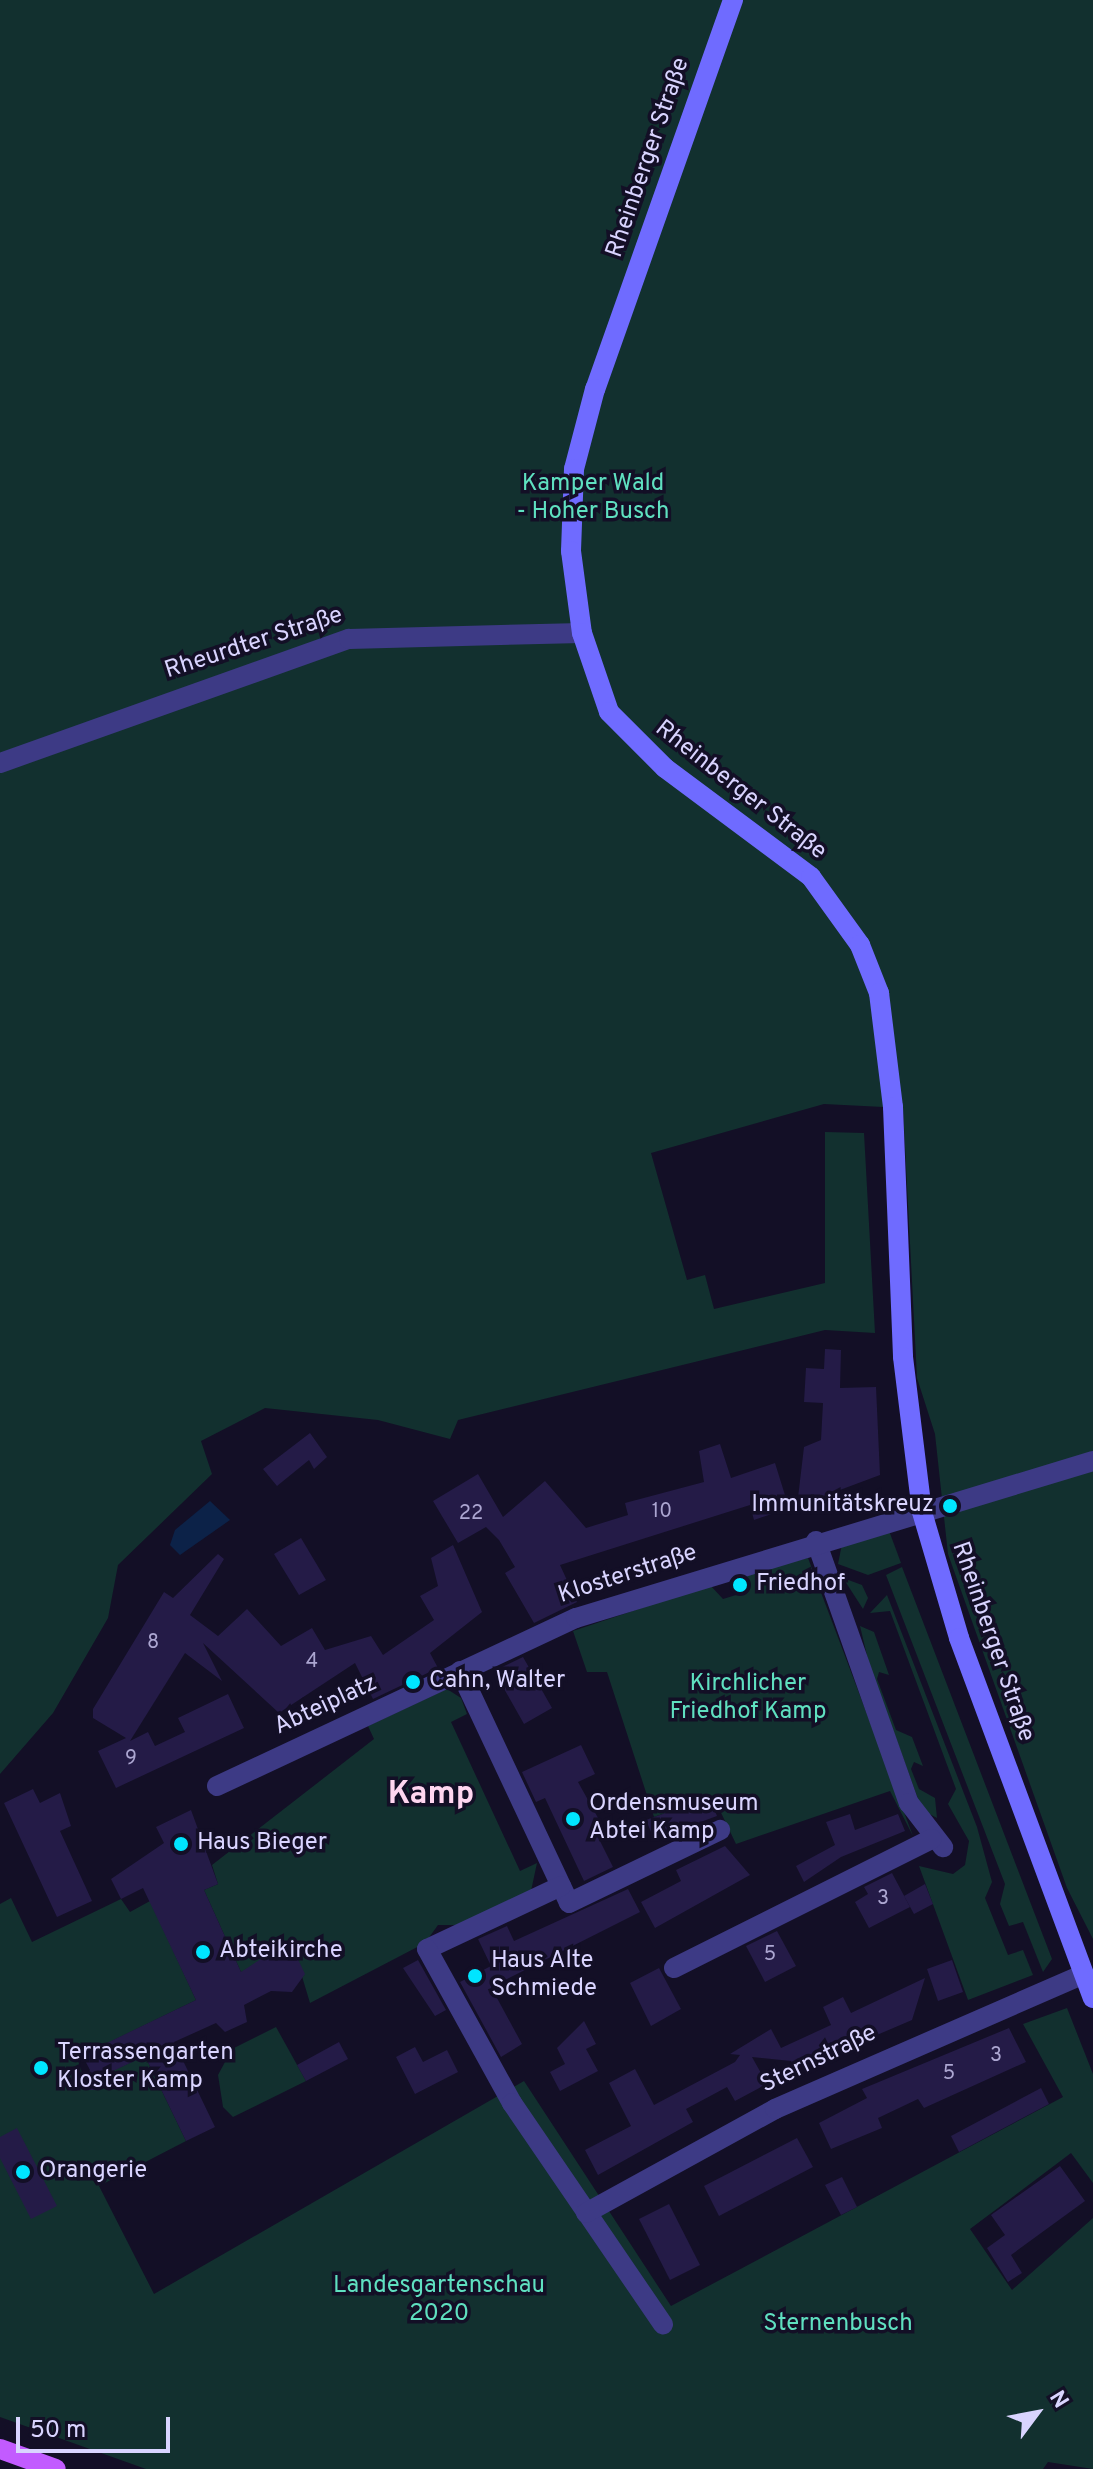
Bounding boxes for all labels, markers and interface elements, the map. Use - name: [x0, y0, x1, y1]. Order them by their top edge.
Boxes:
- street label: Rheinberger Straße: [601, 54, 697, 262]
- park label: Kamper Wald - Hoher Busch: [516, 471, 670, 527]
- street label: Rheurdter Straße: [161, 602, 347, 686]
- street label: Rheinberger Straße: [649, 715, 831, 867]
- place label: Immunitätskreuz: [751, 1492, 934, 1520]
- marker: Immunitätskreuz: [941, 1497, 959, 1515]
- house number: 10: [652, 1500, 672, 1524]
- house number: 22: [459, 1502, 483, 1526]
- street label: Rheinberger Straße: [944, 1538, 1040, 1746]
- street label: Klosterstraße: [555, 1539, 701, 1611]
- place label: Friedhof: [756, 1571, 845, 1599]
- marker: Friedhof: [731, 1576, 749, 1594]
- house number: 8: [147, 1631, 159, 1655]
- house number: 4: [306, 1650, 318, 1674]
- place label: Cahn, Walter: [429, 1668, 566, 1696]
- street label: Abteiplatz: [270, 1670, 382, 1742]
- park label: Kirchlicher Friedhof Kamp: [669, 1671, 827, 1727]
- marker: Cahn, Walter: [404, 1673, 422, 1691]
- house number: 9: [125, 1747, 137, 1771]
- district label: Kamp: [388, 1776, 474, 1814]
- place label: Ordensmuseum Abtei Kamp: [589, 1791, 759, 1847]
- marker: Ordensmuseum Abtei Kamp: [564, 1810, 582, 1828]
- place label: Haus Bieger: [197, 1830, 327, 1858]
- marker: Haus Bieger: [172, 1835, 190, 1853]
- house number: 3: [877, 1887, 889, 1911]
- place label: Abteikirche: [219, 1938, 343, 1966]
- marker: Abteikirche: [194, 1943, 212, 1961]
- house number: 5: [764, 1943, 776, 1967]
- place label: Haus Alte Schmiede: [491, 1948, 597, 2004]
- marker: Haus Alte Schmiede: [466, 1967, 484, 1985]
- street label: Sternstraße: [756, 2020, 882, 2100]
- place label: Terrassengarten Kloster Kamp: [57, 2040, 234, 2096]
- house number: 3: [990, 2044, 1002, 2068]
- marker: Terrassengarten Kloster Kamp: [32, 2059, 50, 2077]
- house number: 5: [943, 2062, 955, 2086]
- place label: Orangerie: [39, 2158, 147, 2186]
- marker: Orangerie: [14, 2163, 32, 2181]
- park label: Landesgartenschau 2020: [333, 2273, 545, 2329]
- park label: Sternenbusch: [763, 2311, 913, 2339]
- north arrow: [997, 2373, 1077, 2453]
- text: N: [1042, 2386, 1073, 2414]
- scale bar: [20, 2401, 174, 2451]
- text: 50 m: [30, 2416, 86, 2446]

